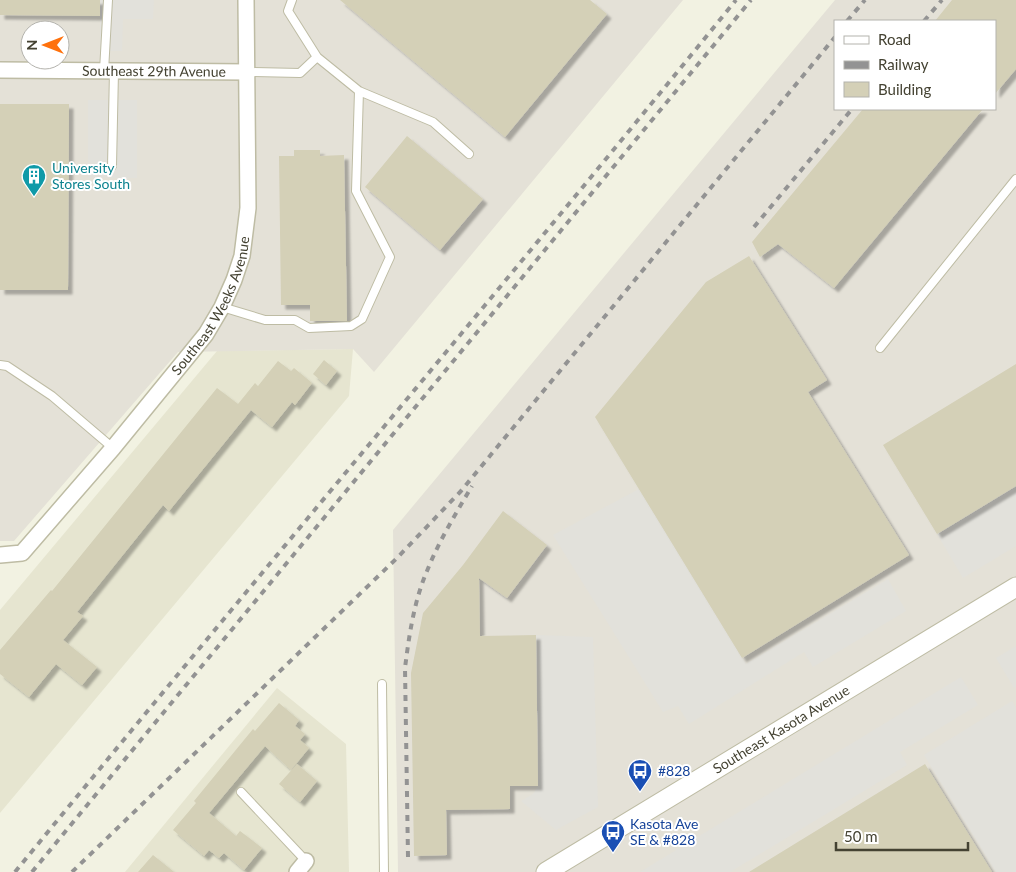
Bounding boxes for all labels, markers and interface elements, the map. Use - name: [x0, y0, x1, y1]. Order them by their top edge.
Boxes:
- north arrow: [20, 20, 70, 70]
- legend: [834, 20, 996, 110]
- text: Road: [878, 30, 911, 48]
- text: N: [23, 40, 40, 50]
- text: Railway: [878, 55, 929, 73]
- street label: Southeast 29th Avenue: [82, 62, 226, 80]
- text: Building: [878, 80, 931, 98]
- place label: University Stores South: [52, 159, 130, 192]
- building icon: University Stores South: [21, 163, 47, 197]
- street label: Southeast Weeks Avenue: [167, 235, 252, 378]
- street label: Southeast Kasota Avenue: [709, 681, 852, 777]
- bus stop icon: #828: [627, 758, 653, 792]
- place label: #828: [658, 762, 690, 779]
- place label: Kasota Ave SE & #828: [630, 815, 699, 848]
- bus stop icon: Kasota Ave SE & #828: [600, 819, 626, 853]
- scale bar: [836, 820, 968, 852]
- text: 50 m: [844, 827, 878, 845]

